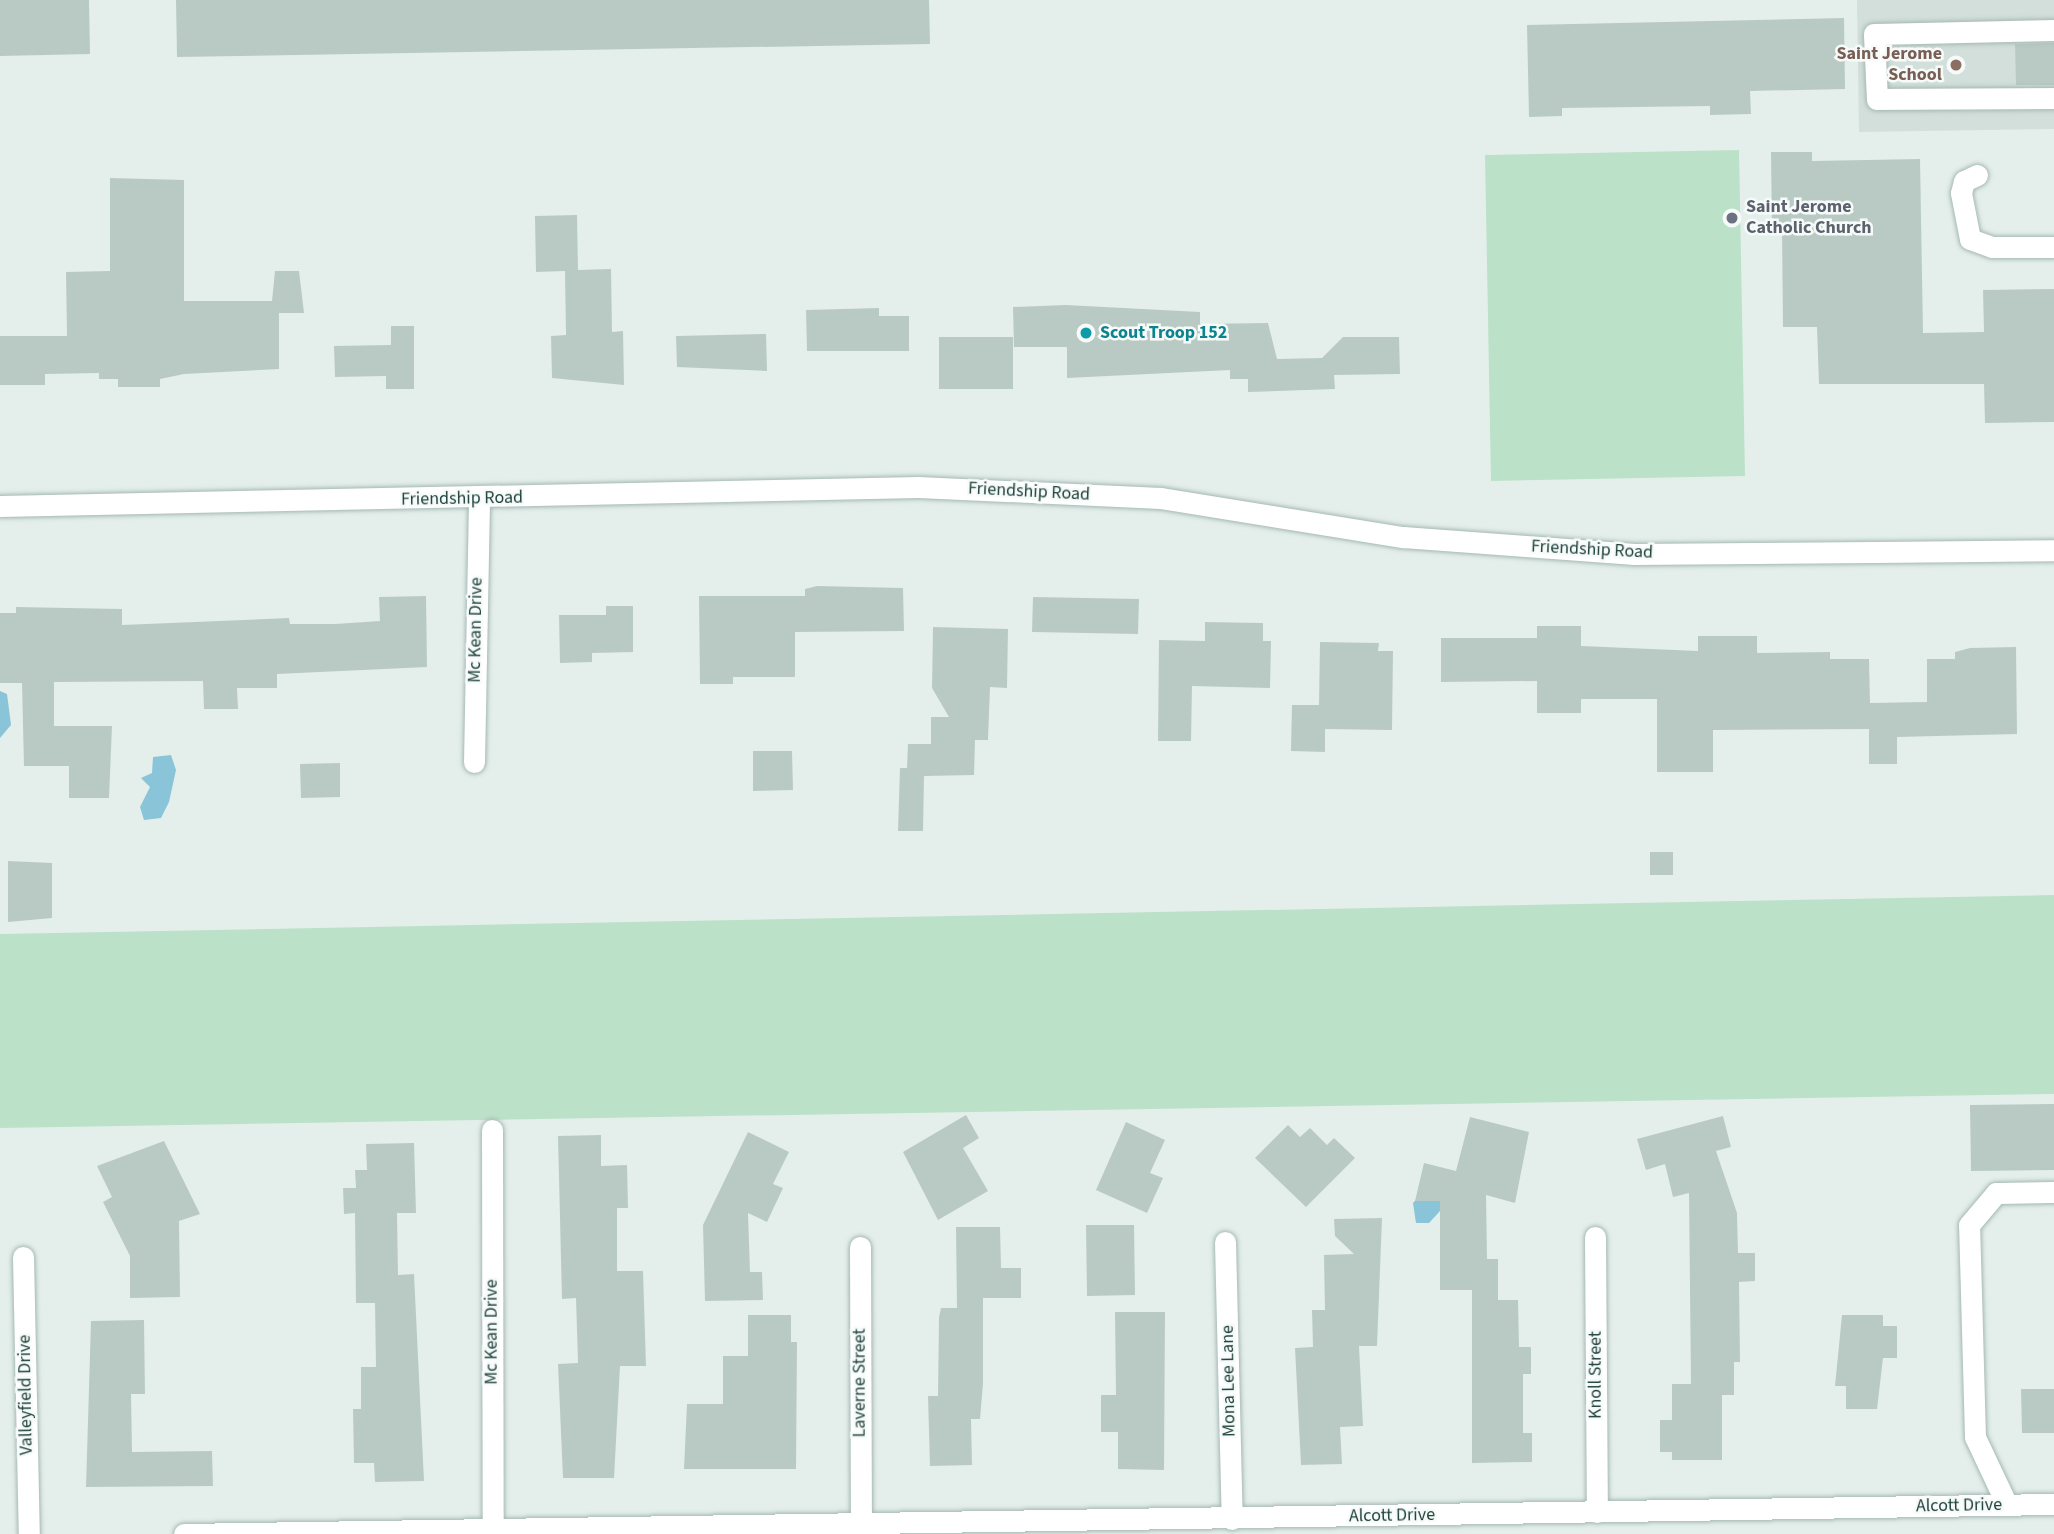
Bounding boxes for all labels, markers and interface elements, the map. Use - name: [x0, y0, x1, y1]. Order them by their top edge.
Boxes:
- place label: Saint Jerome School: [1837, 44, 1942, 86]
- marker: Saint Jerome School: [1948, 57, 1964, 73]
- place label: Saint Jerome Catholic Church: [1746, 197, 1872, 240]
- marker: Saint Jerome Catholic Church: [1724, 210, 1740, 226]
- place label: Scout Troop 152: [1100, 322, 1227, 344]
- marker: Scout Troop 152: [1078, 325, 1094, 341]
- street label: Friendship Road: [968, 478, 1090, 506]
- street label: Friendship Road: [401, 487, 523, 511]
- street label: Friendship Road: [1531, 536, 1653, 564]
- street label: Mc Kean Drive: [464, 577, 488, 683]
- street label: Mc Kean Drive: [481, 1279, 503, 1385]
- street label: Mona Lee Lane: [1217, 1325, 1241, 1437]
- street label: Laverne Street: [849, 1329, 871, 1437]
- street label: Knoll Street: [1585, 1331, 1607, 1419]
- street label: Valleyfield Drive: [14, 1335, 38, 1455]
- street label: Alcott Drive: [1916, 1494, 2002, 1518]
- street label: Alcott Drive: [1349, 1504, 1435, 1528]

